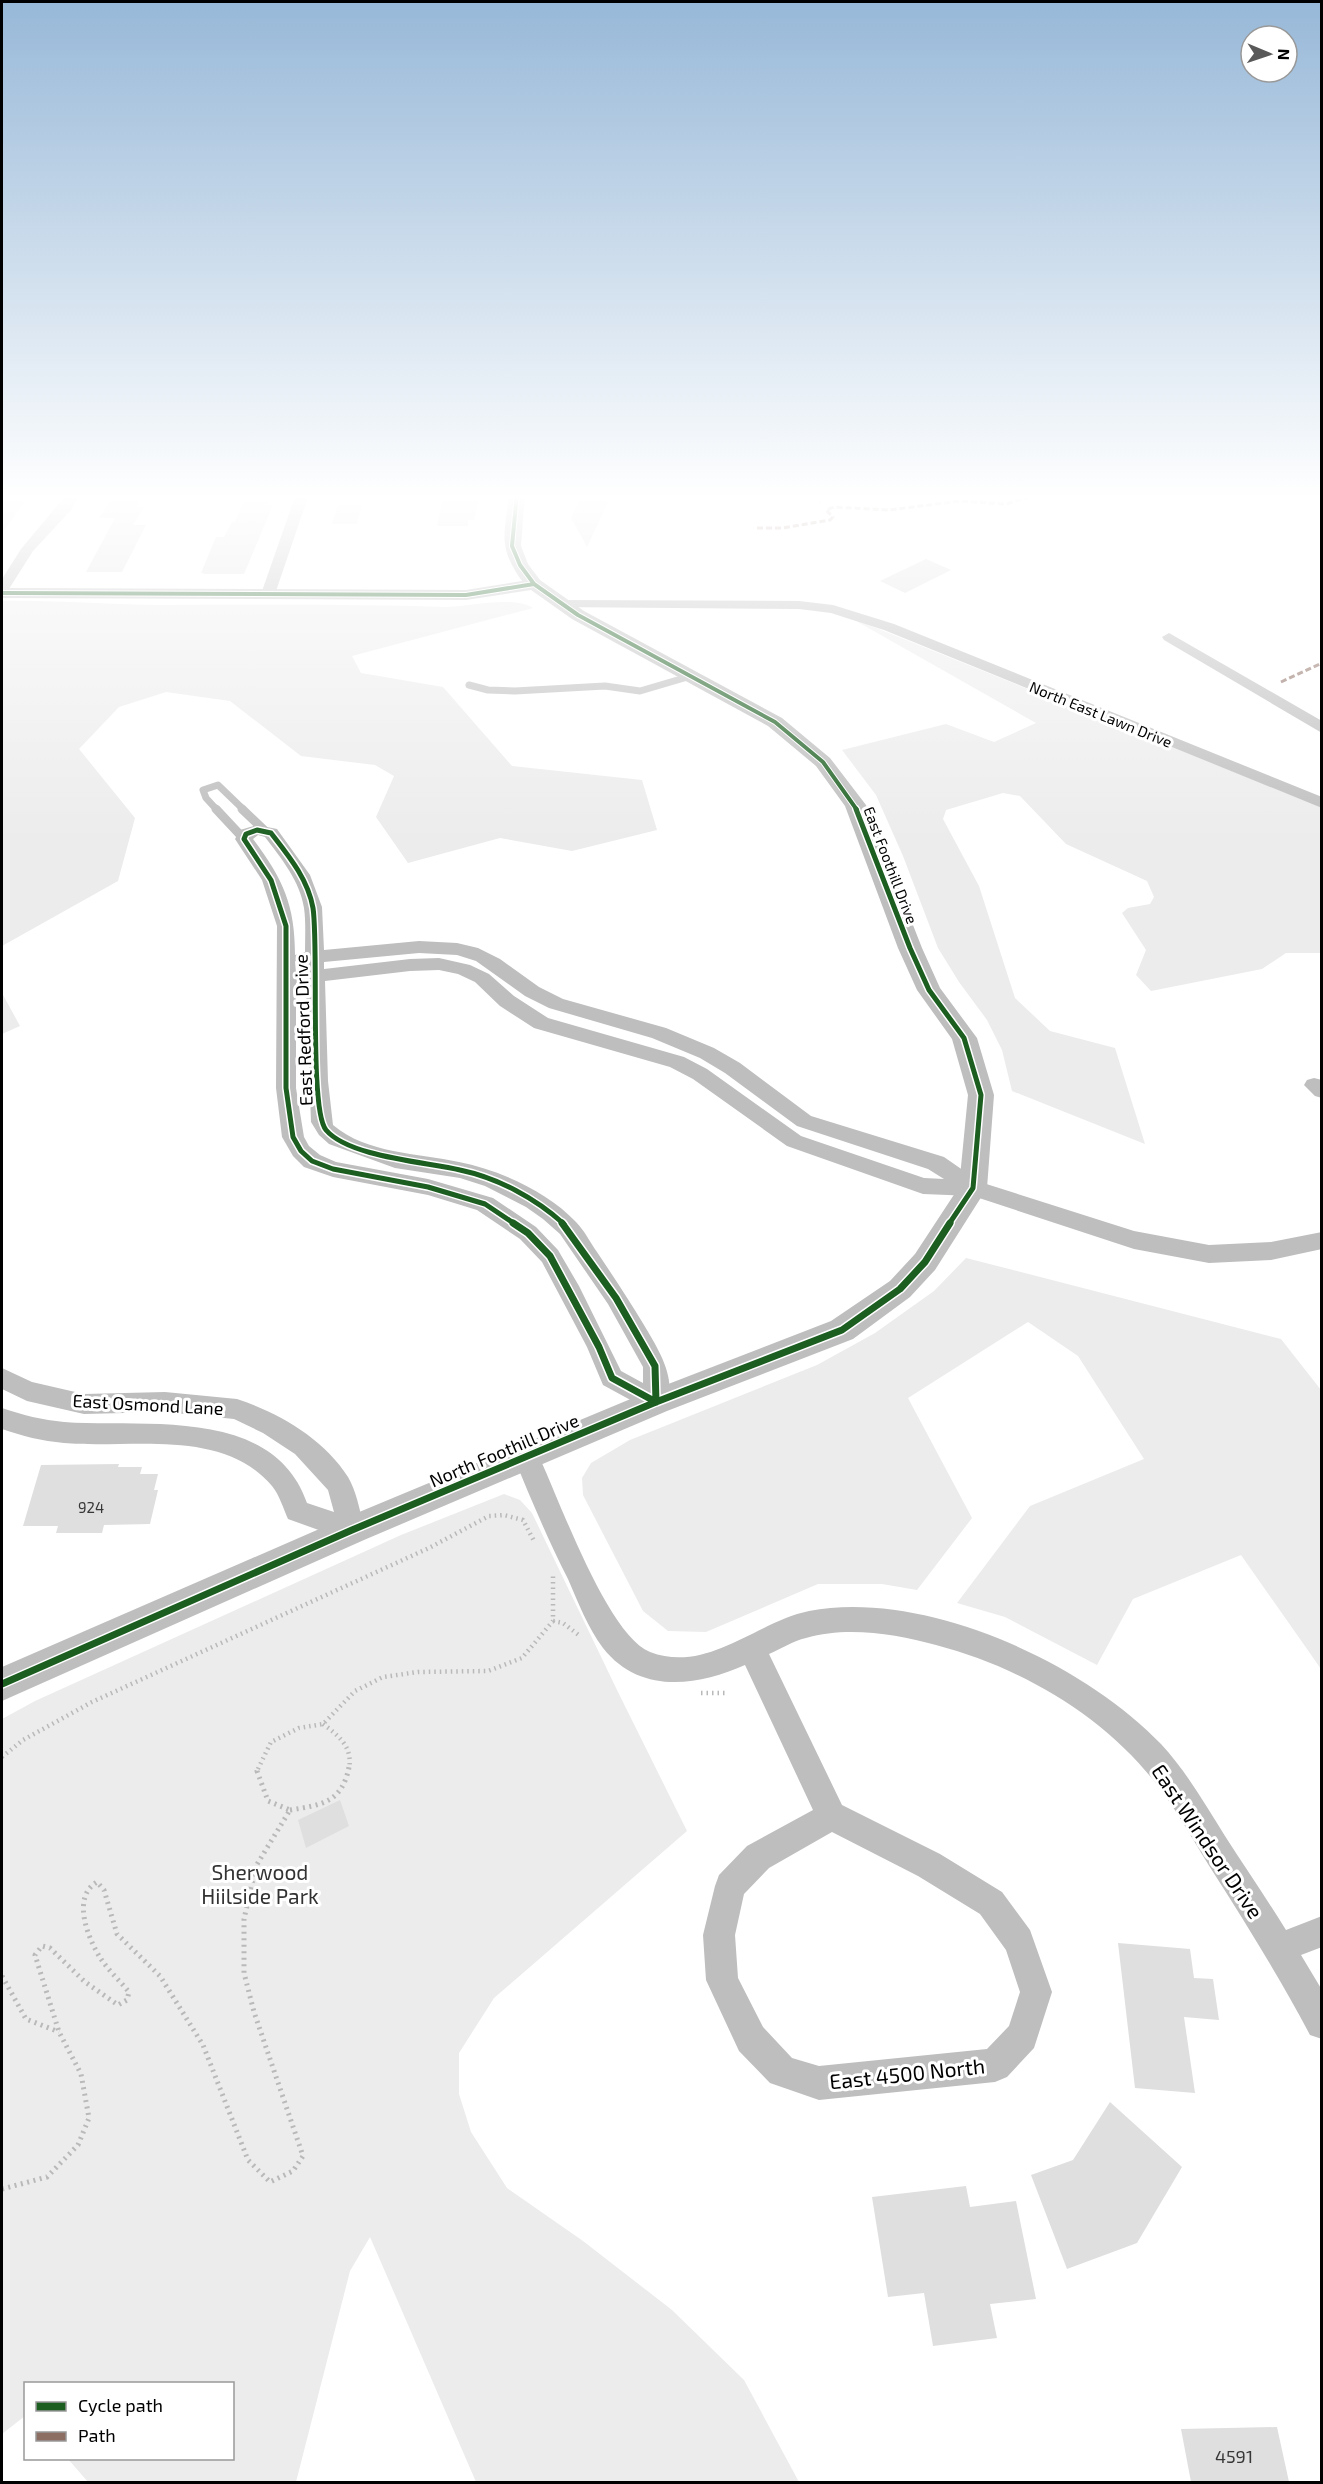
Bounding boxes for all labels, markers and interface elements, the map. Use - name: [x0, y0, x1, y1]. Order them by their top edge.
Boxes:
- north arrow: [1239, 24, 1299, 84]
- text: N: [1275, 48, 1294, 61]
- street label: North East Lawn Drive: [1027, 677, 1175, 751]
- street label: East Foothill Drive: [860, 804, 922, 926]
- street label: East Redford Drive: [289, 954, 317, 1106]
- street label: East Osmond Lane: [72, 1389, 224, 1419]
- street label: North Foothill Drive: [426, 1409, 582, 1491]
- house number: 924: [78, 1498, 104, 1516]
- street label: East Windsor Drive: [1147, 1759, 1269, 1923]
- park label: Sherwood Hiilside Park: [201, 1859, 319, 1908]
- street label: East 4500 North: [828, 2052, 986, 2094]
- legend: [24, 2382, 234, 2460]
- text: Cycle path: [78, 2394, 163, 2416]
- text: Path: [78, 2424, 116, 2446]
- house number: 4591: [1215, 2445, 1253, 2467]

